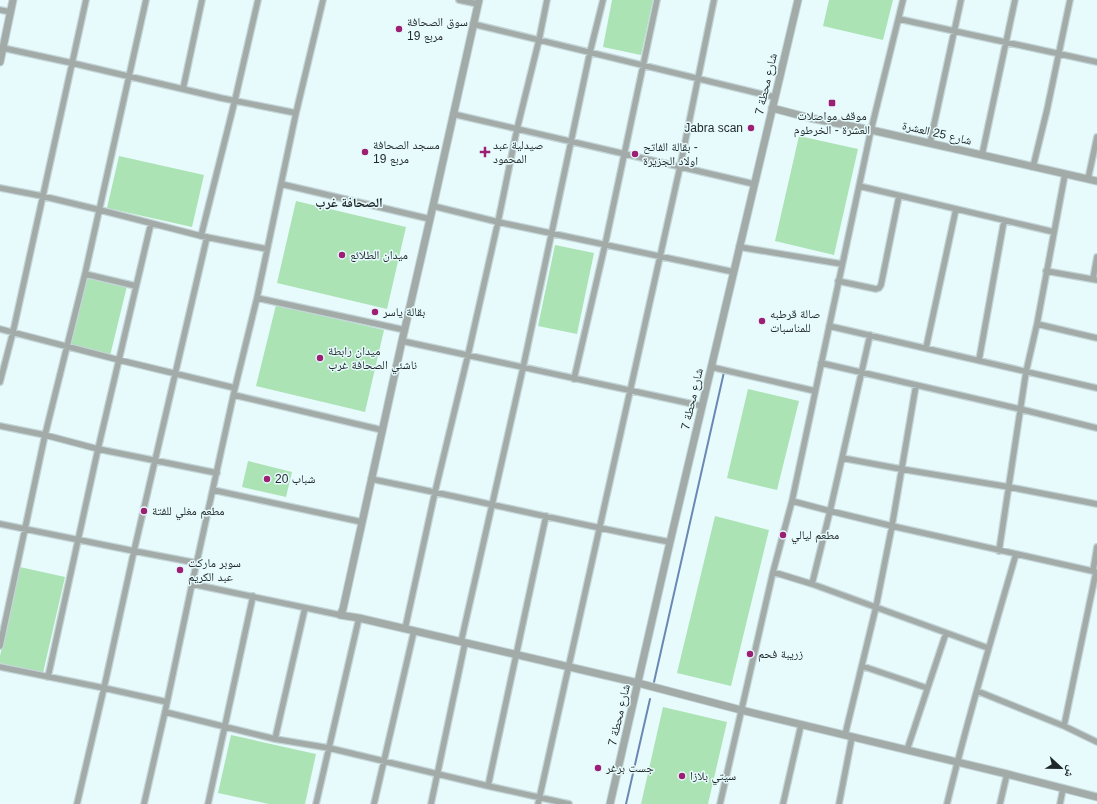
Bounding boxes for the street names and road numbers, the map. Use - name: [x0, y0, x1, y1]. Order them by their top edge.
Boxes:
- street label: شارع محطة 7: [752, 52, 781, 116]
- street label: شارع 25 العشرة: [901, 118, 973, 149]
- street label: شارع محطة 7: [678, 367, 707, 431]
- street label: شارع محطة 7: [605, 683, 634, 747]

